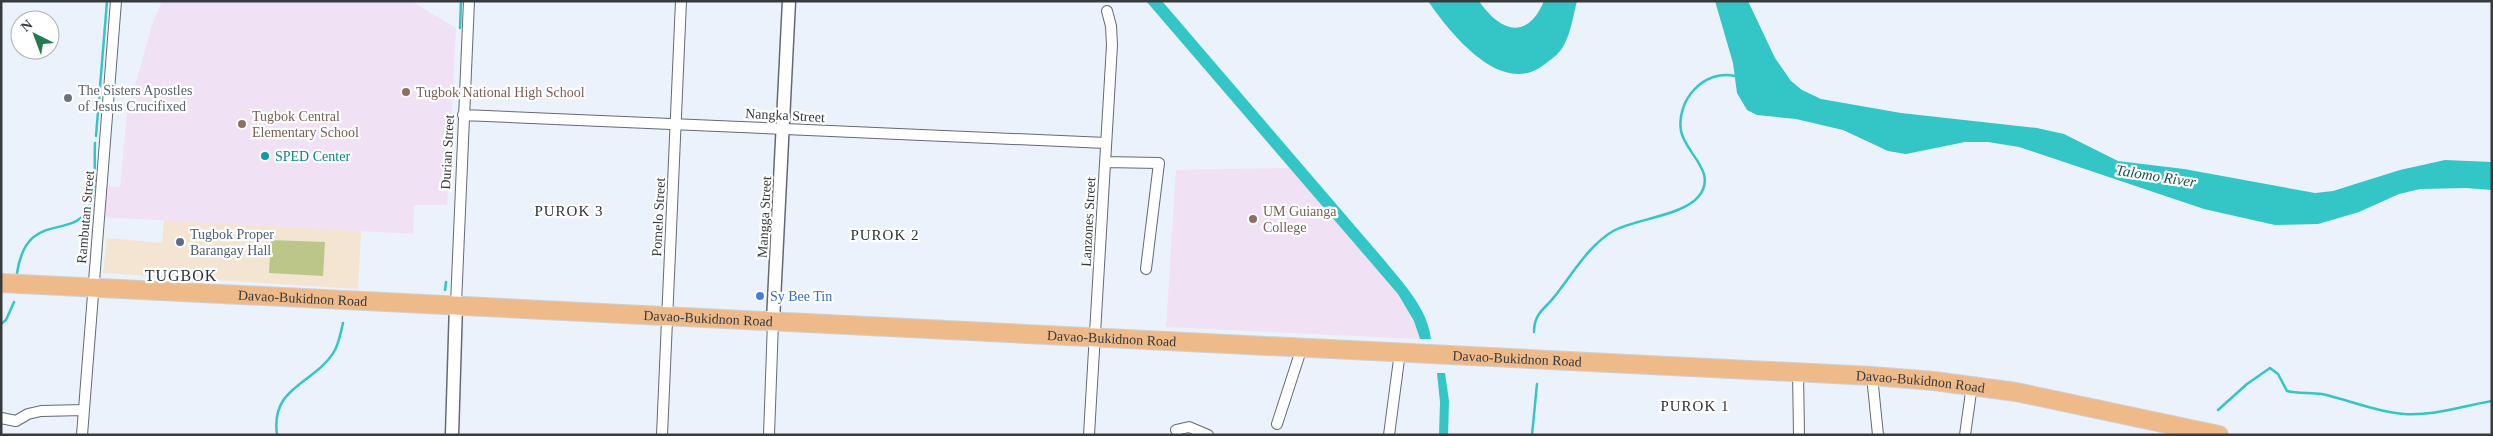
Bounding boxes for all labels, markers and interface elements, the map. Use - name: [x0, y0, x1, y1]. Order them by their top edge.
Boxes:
- north arrow: [10, 10, 60, 60]
- text: N: [18, 17, 35, 35]
- place label: The Sisters Apostles of Jesus Crucifixed: [78, 83, 192, 114]
- place label: Tugbok National High School: [416, 85, 585, 100]
- marker: Tugbok National High School: [400, 86, 412, 98]
- marker: The Sisters Apostles of Jesus Crucifixed: [62, 92, 74, 104]
- street label: Nangka Street: [745, 106, 825, 125]
- place label: Tugbok Central Elementary School: [252, 109, 359, 140]
- street label: Durian Street: [438, 114, 457, 190]
- marker: Tugbok Central Elementary School: [236, 118, 248, 130]
- place label: SPED Center: [275, 149, 350, 164]
- marker: SPED Center: [259, 150, 271, 162]
- water label: Talomo River: [2115, 162, 2197, 190]
- street label: Rambutan Street: [74, 170, 97, 264]
- street label: Mangga Street: [755, 176, 774, 258]
- street label: Pomelo Street: [649, 177, 668, 257]
- street label: Lanzones Street: [1079, 177, 1098, 267]
- district label: PUROK 3: [534, 203, 604, 219]
- place label: UM Guianga College: [1263, 204, 1337, 235]
- marker: UM Guianga College: [1247, 213, 1259, 225]
- place label: Tugbok Proper Barangay Hall: [190, 227, 274, 258]
- district label: PUROK 2: [850, 227, 920, 243]
- marker: Tugbok Proper Barangay Hall: [174, 236, 186, 248]
- district label: TUGBOK: [145, 267, 217, 284]
- street label: Davao-Bukidnon Road: [238, 288, 368, 309]
- place label: Sy Bee Tin: [770, 289, 832, 304]
- marker: Sy Bee Tin: [754, 290, 766, 302]
- street label: Davao-Bukidnon Road: [643, 308, 773, 329]
- street label: Davao-Bukidnon Road: [1047, 328, 1177, 349]
- street label: Davao-Bukidnon Road: [1452, 348, 1582, 370]
- street label: Davao-Bukidnon Road: [1856, 368, 1986, 396]
- district label: PUROK 1: [1660, 398, 1730, 414]

